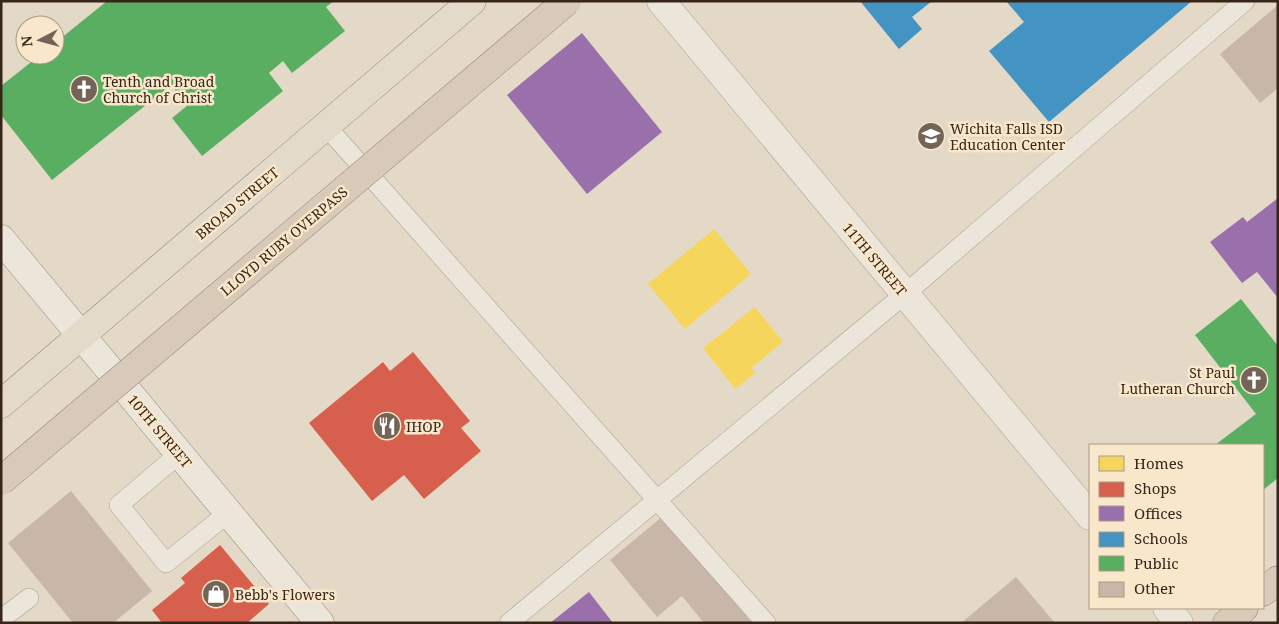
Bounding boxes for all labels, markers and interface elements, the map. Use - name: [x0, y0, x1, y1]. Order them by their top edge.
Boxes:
- north arrow: [15, 15, 65, 65]
- text: N: [17, 35, 37, 48]
- place label: Tenth and Broad Church of Christ: [103, 72, 215, 107]
- church icon: Tenth and Broad Church of Christ: [69, 74, 99, 104]
- place label: Wichita Falls ISD Education Center: [950, 119, 1066, 154]
- school or university icon: Wichita Falls ISD Education Center: [916, 121, 946, 151]
- street label: BROAD STREET: [191, 162, 283, 243]
- street label: LLOYD RUBY OVERPASS: [216, 182, 352, 300]
- street label: 11TH STREET: [839, 218, 912, 300]
- place label: St Paul Lutheran Church: [1120, 363, 1236, 398]
- church icon: St Paul Lutheran Church: [1239, 365, 1269, 395]
- street label: 10TH STREET: [124, 390, 197, 472]
- restaurant icon: IHOP: [372, 411, 402, 441]
- place label: IHOP: [406, 417, 441, 436]
- legend: [1089, 444, 1264, 609]
- text: Homes: [1134, 453, 1184, 473]
- text: Shops: [1134, 478, 1177, 498]
- text: Offices: [1134, 503, 1183, 523]
- text: Schools: [1134, 528, 1188, 548]
- text: Public: [1134, 553, 1179, 573]
- text: Other: [1134, 578, 1175, 598]
- shop icon: Bebb's Flowers: [201, 579, 231, 609]
- place label: Bebb's Flowers: [235, 585, 335, 604]

